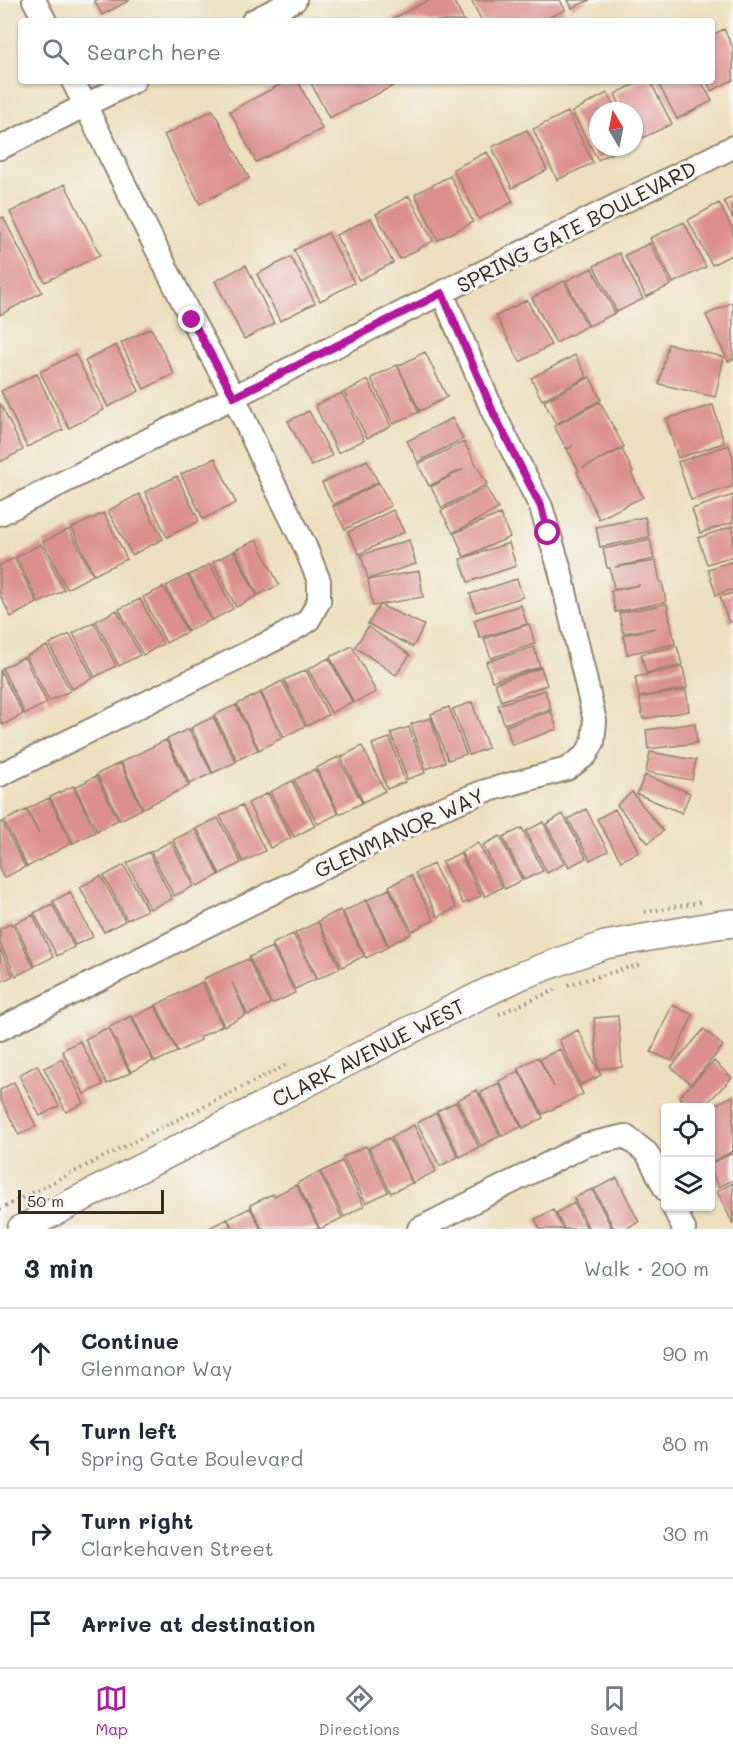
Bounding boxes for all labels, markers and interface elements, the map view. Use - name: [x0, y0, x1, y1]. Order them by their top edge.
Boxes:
- search box: [18, 18, 715, 84]
- icon: search: [39, 35, 72, 68]
- text: Search here: [87, 37, 221, 66]
- north arrow: [589, 102, 643, 156]
- street label: SPRING GATE BOULEVARD: [452, 154, 700, 298]
- route end: [178, 306, 204, 332]
- route start: [534, 519, 560, 545]
- street label: GLENMANOR WAY: [310, 781, 488, 883]
- street label: CLARK AVENUE WEST: [267, 992, 469, 1112]
- map controls: [661, 1103, 715, 1211]
- button: locate: [661, 1103, 715, 1157]
- button: layers: [661, 1157, 715, 1211]
- scale bar: [18, 1187, 164, 1214]
- text: 50 m: [27, 1190, 64, 1211]
- text: 3 min: [24, 1251, 93, 1285]
- text: Walk · 200 m: [584, 1255, 709, 1281]
- text: Continue: [81, 1326, 179, 1355]
- icon: ahead: [24, 1337, 57, 1370]
- text: 90 m: [663, 1340, 709, 1366]
- text: Glenmanor Way: [81, 1355, 233, 1381]
- text: Turn left: [81, 1416, 177, 1445]
- icon: left: [24, 1427, 57, 1460]
- text: 80 m: [662, 1430, 709, 1456]
- text: Spring Gate Boulevard: [81, 1445, 303, 1471]
- text: Turn right: [81, 1506, 193, 1535]
- icon: right: [24, 1517, 57, 1550]
- text: 30 m: [663, 1520, 709, 1546]
- text: Clarkehaven Street: [81, 1535, 274, 1561]
- icon: arrive: [24, 1607, 57, 1640]
- text: Arrive at destination: [81, 1609, 316, 1638]
- tab: Map: [95, 1682, 128, 1739]
- tab: Directions: [319, 1682, 400, 1739]
- tab: Saved: [590, 1682, 638, 1739]

